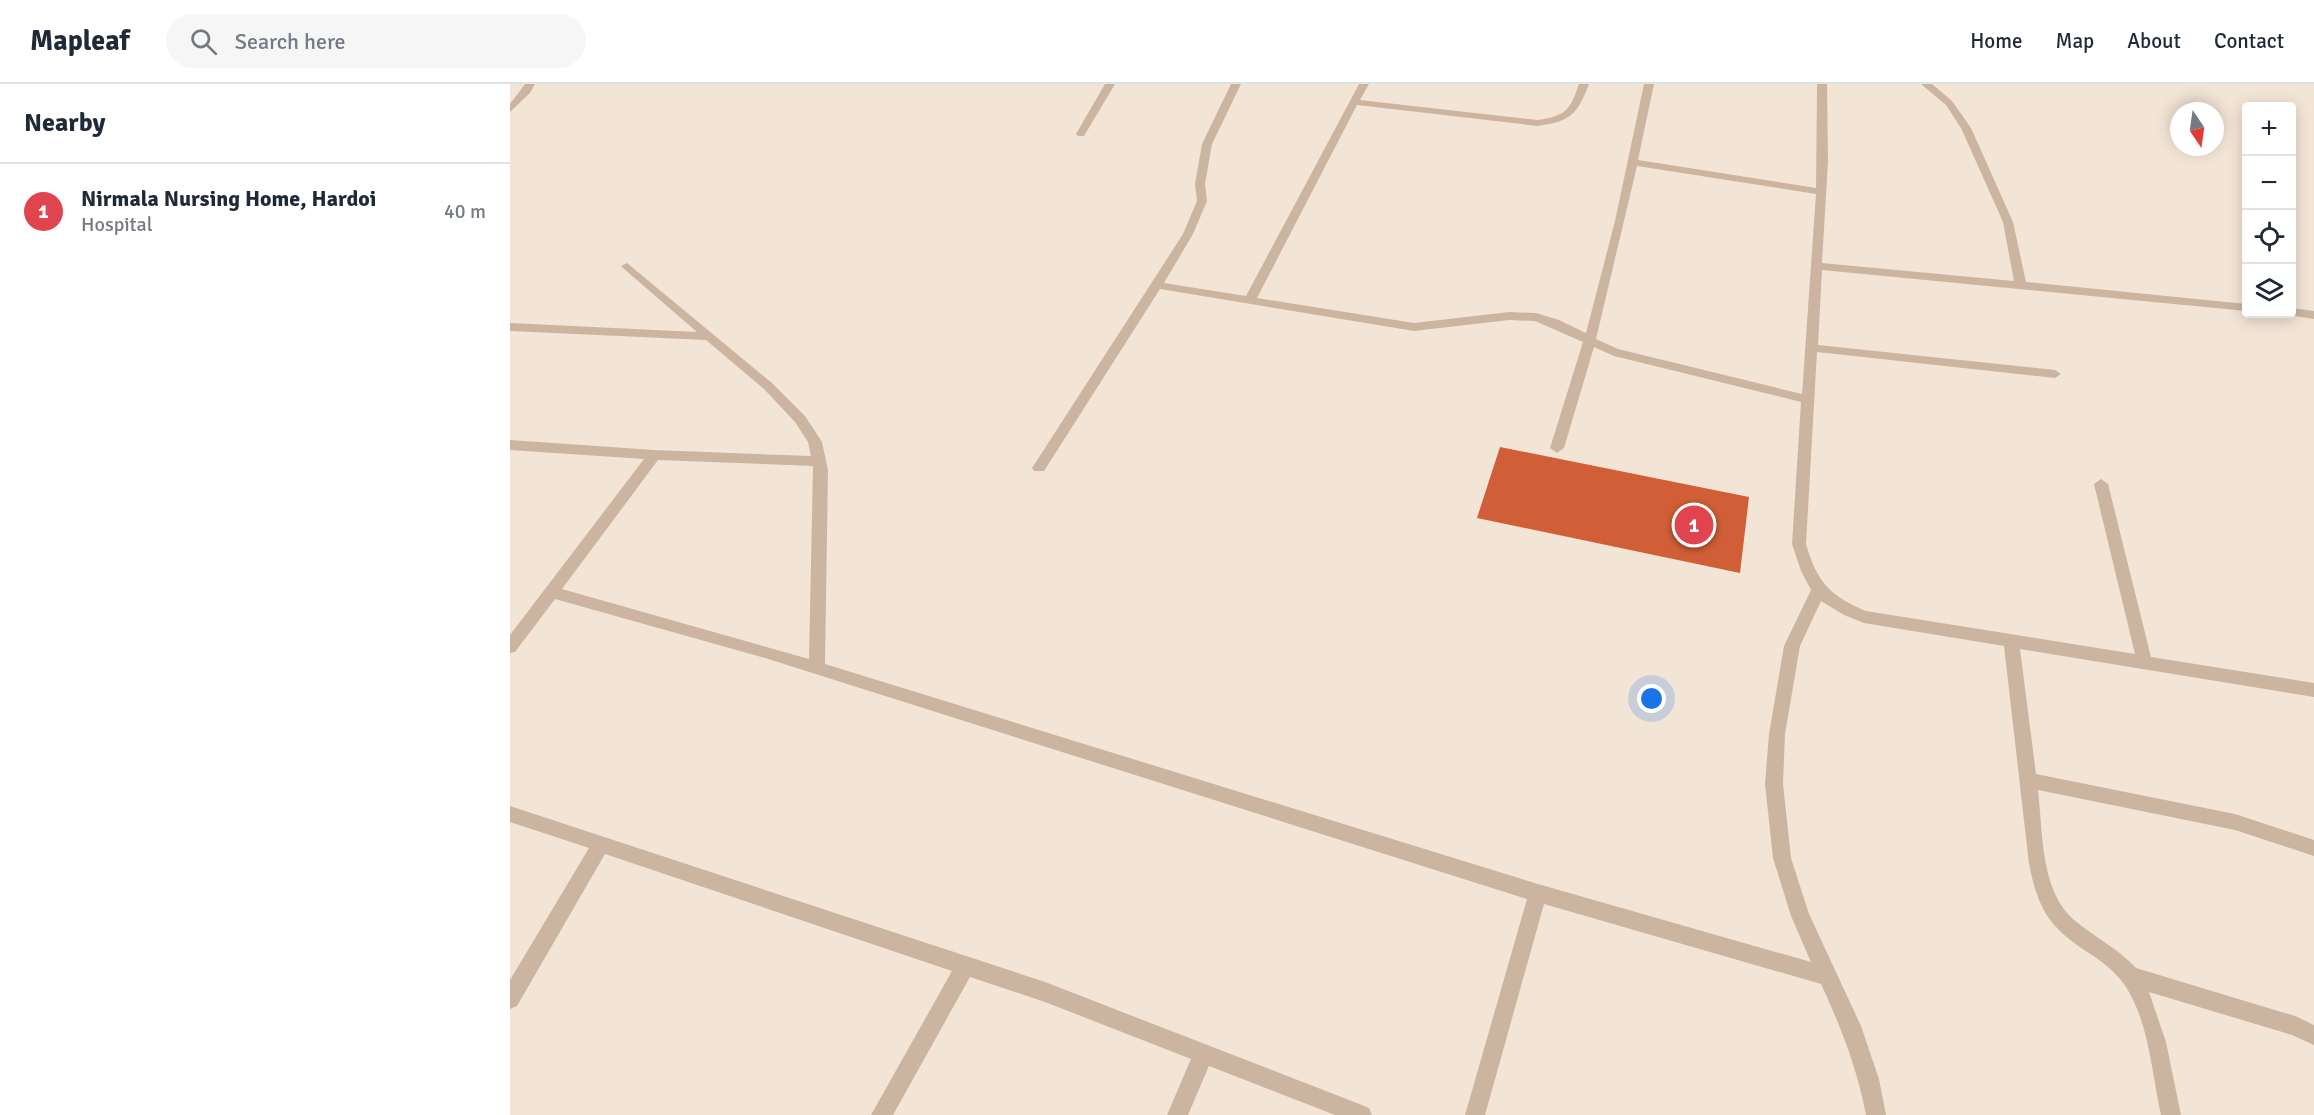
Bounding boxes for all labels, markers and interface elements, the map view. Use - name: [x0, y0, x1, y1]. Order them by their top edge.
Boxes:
- search box: [166, 14, 586, 68]
- text: Mapleaf: [30, 24, 130, 58]
- icon: search: [187, 25, 220, 58]
- text: Search here: [235, 28, 346, 55]
- text: Home: [1970, 28, 2023, 54]
- text: Map: [2056, 28, 2094, 54]
- text: About: [2127, 28, 2181, 54]
- text: Contact: [2214, 28, 2284, 54]
- north arrow: [2170, 102, 2224, 156]
- map controls: [2242, 102, 2296, 318]
- button: +: [2242, 102, 2296, 156]
- text: Nearby: [24, 107, 105, 139]
- button: −: [2242, 156, 2296, 210]
- text: Nirmala Nursing Home, Hardoi: [81, 185, 376, 212]
- text: 1: [38, 199, 49, 224]
- text: 40 m: [444, 199, 486, 224]
- button: locate: [2242, 210, 2296, 264]
- text: Hospital: [81, 212, 153, 237]
- button: layers: [2242, 264, 2296, 318]
- pin: 1: [1674, 502, 1714, 548]
- your location: [1637, 684, 1666, 713]

